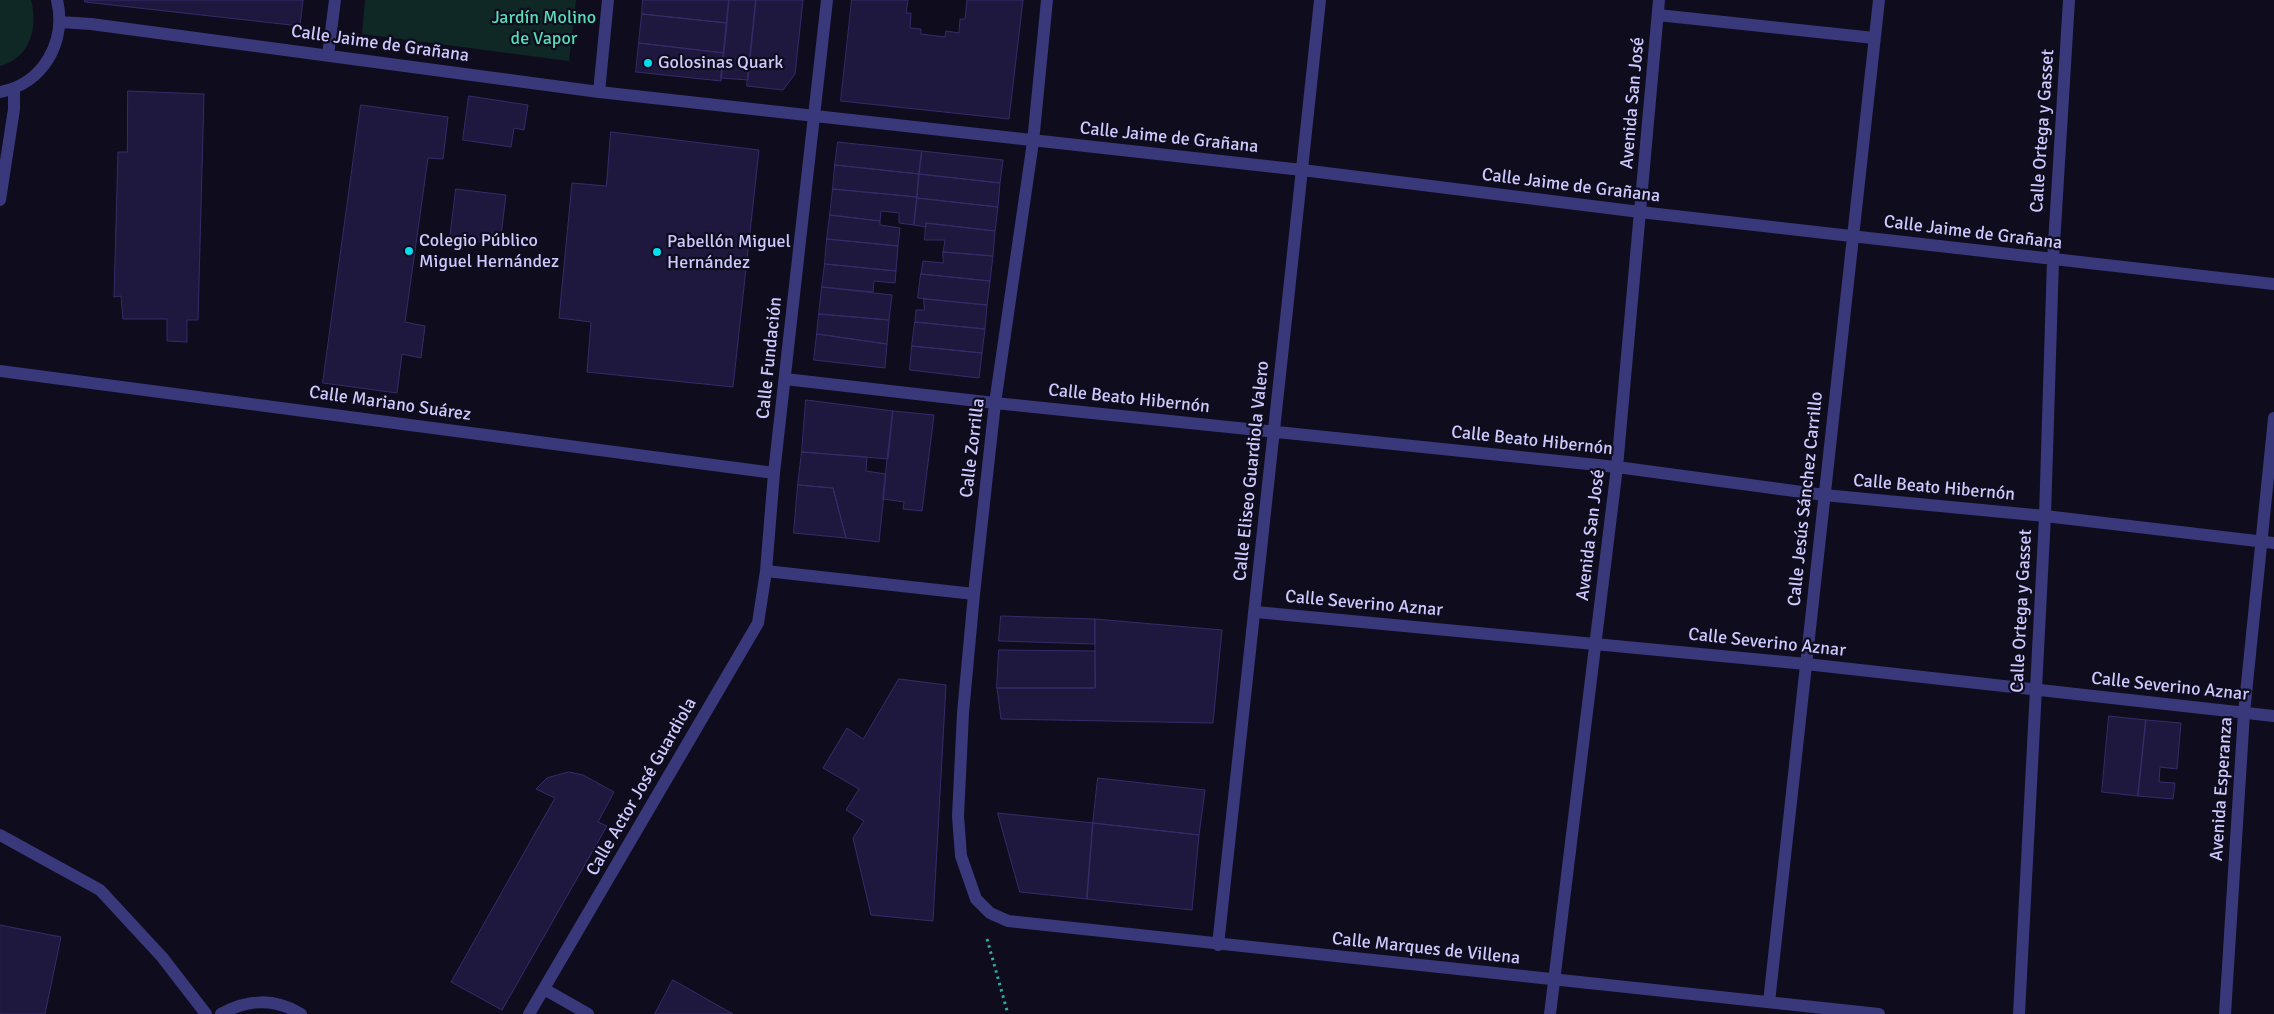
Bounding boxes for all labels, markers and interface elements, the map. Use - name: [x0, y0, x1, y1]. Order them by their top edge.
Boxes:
- park label: Jardín Molino de Vapor: [492, 7, 596, 50]
- street label: Calle Jaime de Grañana: [290, 21, 470, 67]
- street label: Avenida San José: [1616, 36, 1650, 170]
- street label: Calle Ortega y Gasset: [2027, 49, 2059, 213]
- place label: Golosinas Quark: [658, 52, 783, 74]
- marker: Golosinas Quark: [642, 57, 654, 69]
- street label: Calle Jaime de Grañana: [1079, 118, 1259, 158]
- street label: Calle Jaime de Grañana: [1481, 164, 1661, 208]
- street label: Calle Jaime de Grañana: [1883, 211, 2063, 255]
- place label: Colegio Público Miguel Hernández: [419, 230, 559, 272]
- place label: Pabellón Miguel Hernández: [667, 231, 791, 274]
- marker: Colegio Público Miguel Hernández: [403, 245, 415, 257]
- marker: Pabellón Miguel Hernández: [651, 246, 663, 258]
- street label: Calle Fundación: [753, 296, 787, 420]
- street label: Calle Eliseo Guardiola Valero: [1230, 360, 1274, 582]
- street label: Calle Beato Hibernón: [1047, 380, 1211, 418]
- street label: Calle Mariano Suárez: [308, 382, 472, 426]
- street label: Calle Jesús Sánchez Carrillo: [1784, 391, 1828, 607]
- street label: Calle Zorrilla: [956, 397, 990, 499]
- street label: Calle Beato Hibernón: [1450, 422, 1614, 460]
- street label: Avenida San José: [1572, 468, 1610, 602]
- street label: Calle Beato Hibernón: [1852, 470, 2016, 506]
- street label: Calle Ortega y Gasset: [2007, 529, 2037, 693]
- street label: Calle Severino Aznar: [1284, 586, 1444, 622]
- street label: Calle Severino Aznar: [1687, 624, 1847, 662]
- street label: Calle Severino Aznar: [2090, 668, 2250, 706]
- street label: Calle Actor José Guardiola: [582, 694, 702, 880]
- street label: Avenida Esperanza: [2206, 716, 2238, 862]
- street label: Calle Marques de Villena: [1331, 928, 1521, 970]

